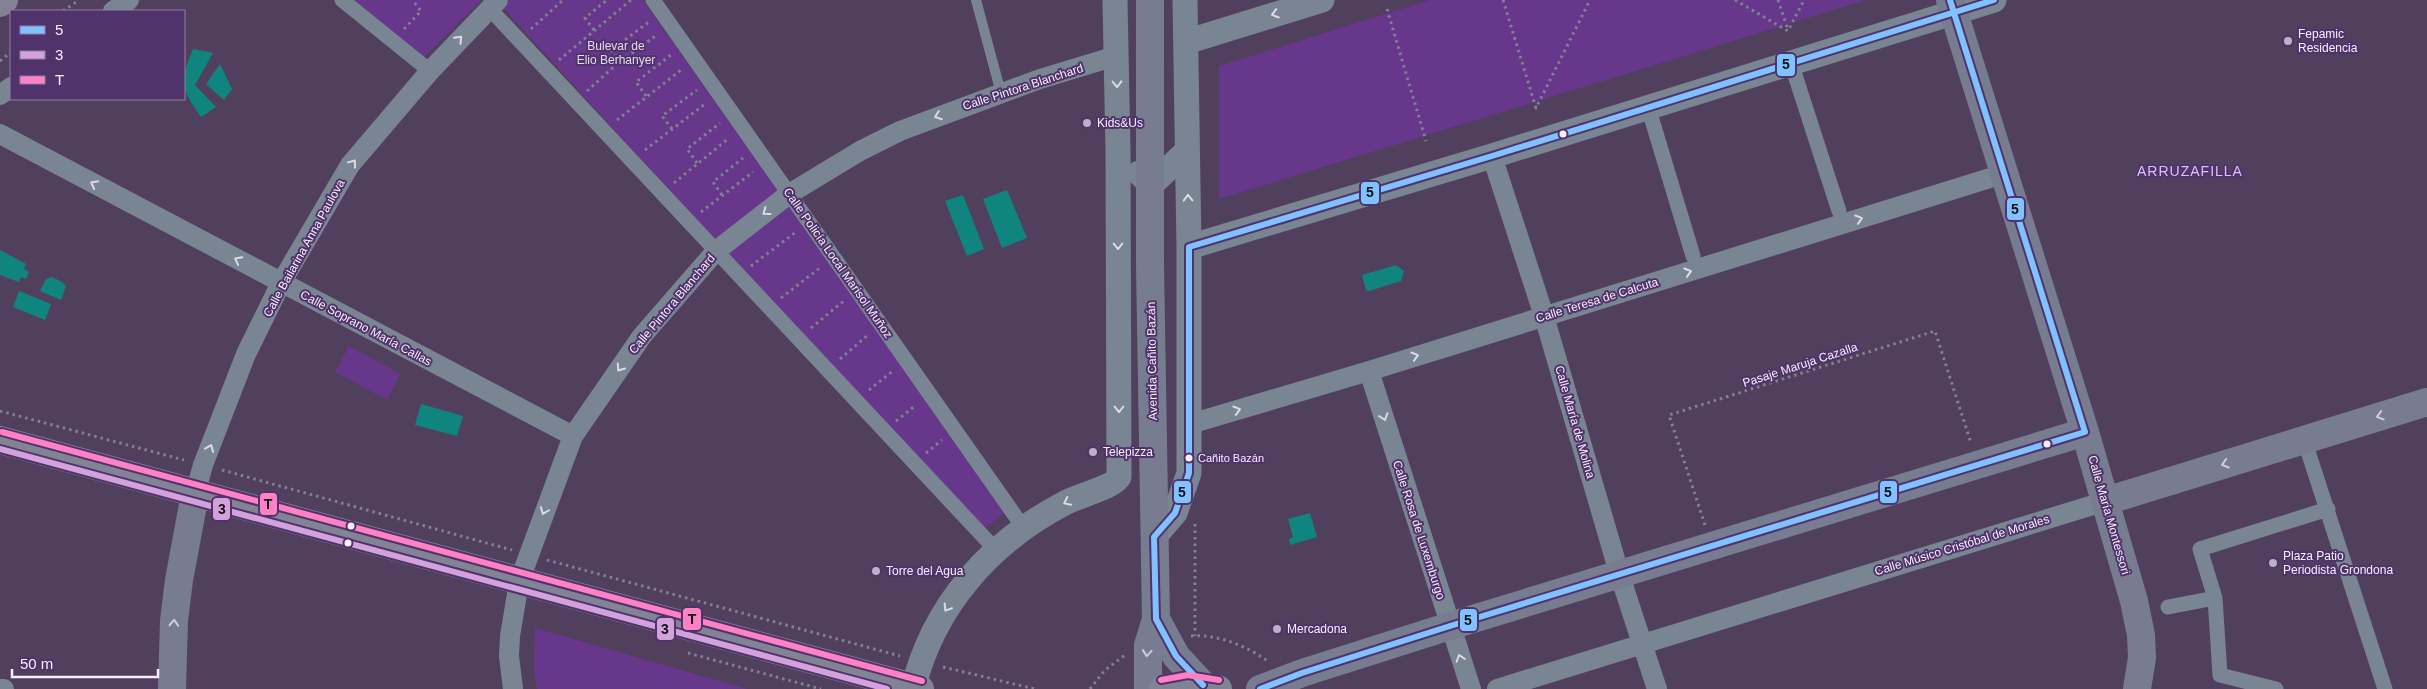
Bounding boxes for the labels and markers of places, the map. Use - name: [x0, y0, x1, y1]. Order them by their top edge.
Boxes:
- place label: Fepamic Residencia: [2298, 27, 2358, 55]
- marker: Fepamic Residencia: [2282, 35, 2294, 47]
- place label: Kids&Us: [1097, 116, 1143, 130]
- marker: Kids&Us: [1081, 117, 1093, 129]
- unlabelled marker: [1558, 129, 1568, 139]
- unlabelled marker: [2042, 439, 2052, 449]
- place label: Telepizza: [1103, 445, 1153, 459]
- marker: Telepizza: [1087, 446, 1099, 458]
- place label: Cañito Bazán: [1198, 452, 1264, 464]
- marker: Cañito Bazán: [1184, 453, 1194, 463]
- unlabelled marker: [346, 521, 356, 531]
- unlabelled marker: [343, 538, 353, 548]
- place label: Plaza Patio Periodista Grondona: [2283, 549, 2393, 577]
- marker: Plaza Patio Periodista Grondona: [2267, 557, 2279, 569]
- place label: Torre del Agua: [886, 564, 964, 578]
- marker: Torre del Agua: [870, 565, 882, 577]
- place label: Mercadona: [1287, 622, 1347, 636]
- marker: Mercadona: [1271, 623, 1283, 635]

